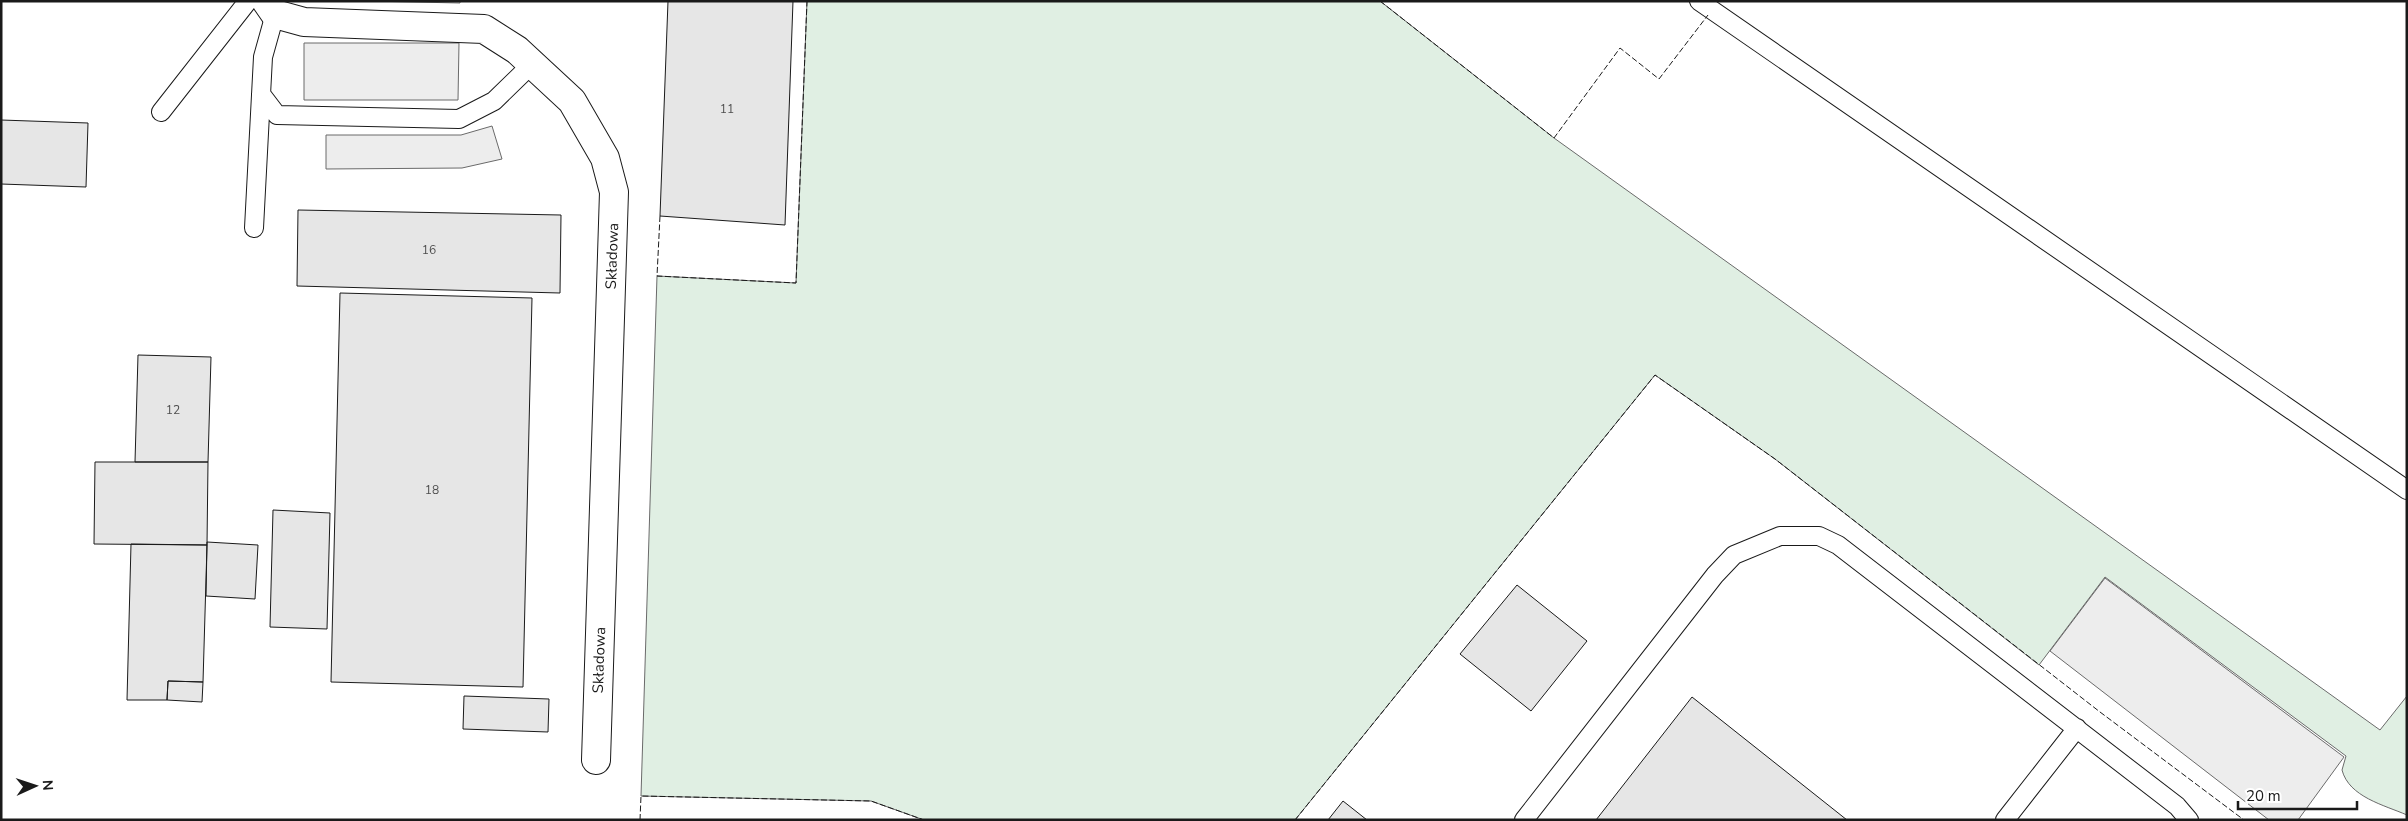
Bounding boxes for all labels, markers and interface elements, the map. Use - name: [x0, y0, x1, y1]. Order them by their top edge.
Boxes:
- house number: 11: [720, 101, 734, 117]
- street label: Składowa: [601, 222, 623, 290]
- house number: 16: [422, 242, 436, 258]
- house number: 12: [166, 402, 180, 418]
- house number: 18: [425, 482, 439, 498]
- street label: Składowa: [588, 626, 610, 694]
- north arrow: [10, 761, 60, 811]
- scale bar: [2238, 778, 2357, 810]
- text: N: [38, 780, 57, 791]
- text: 20 m: [2246, 786, 2281, 806]

